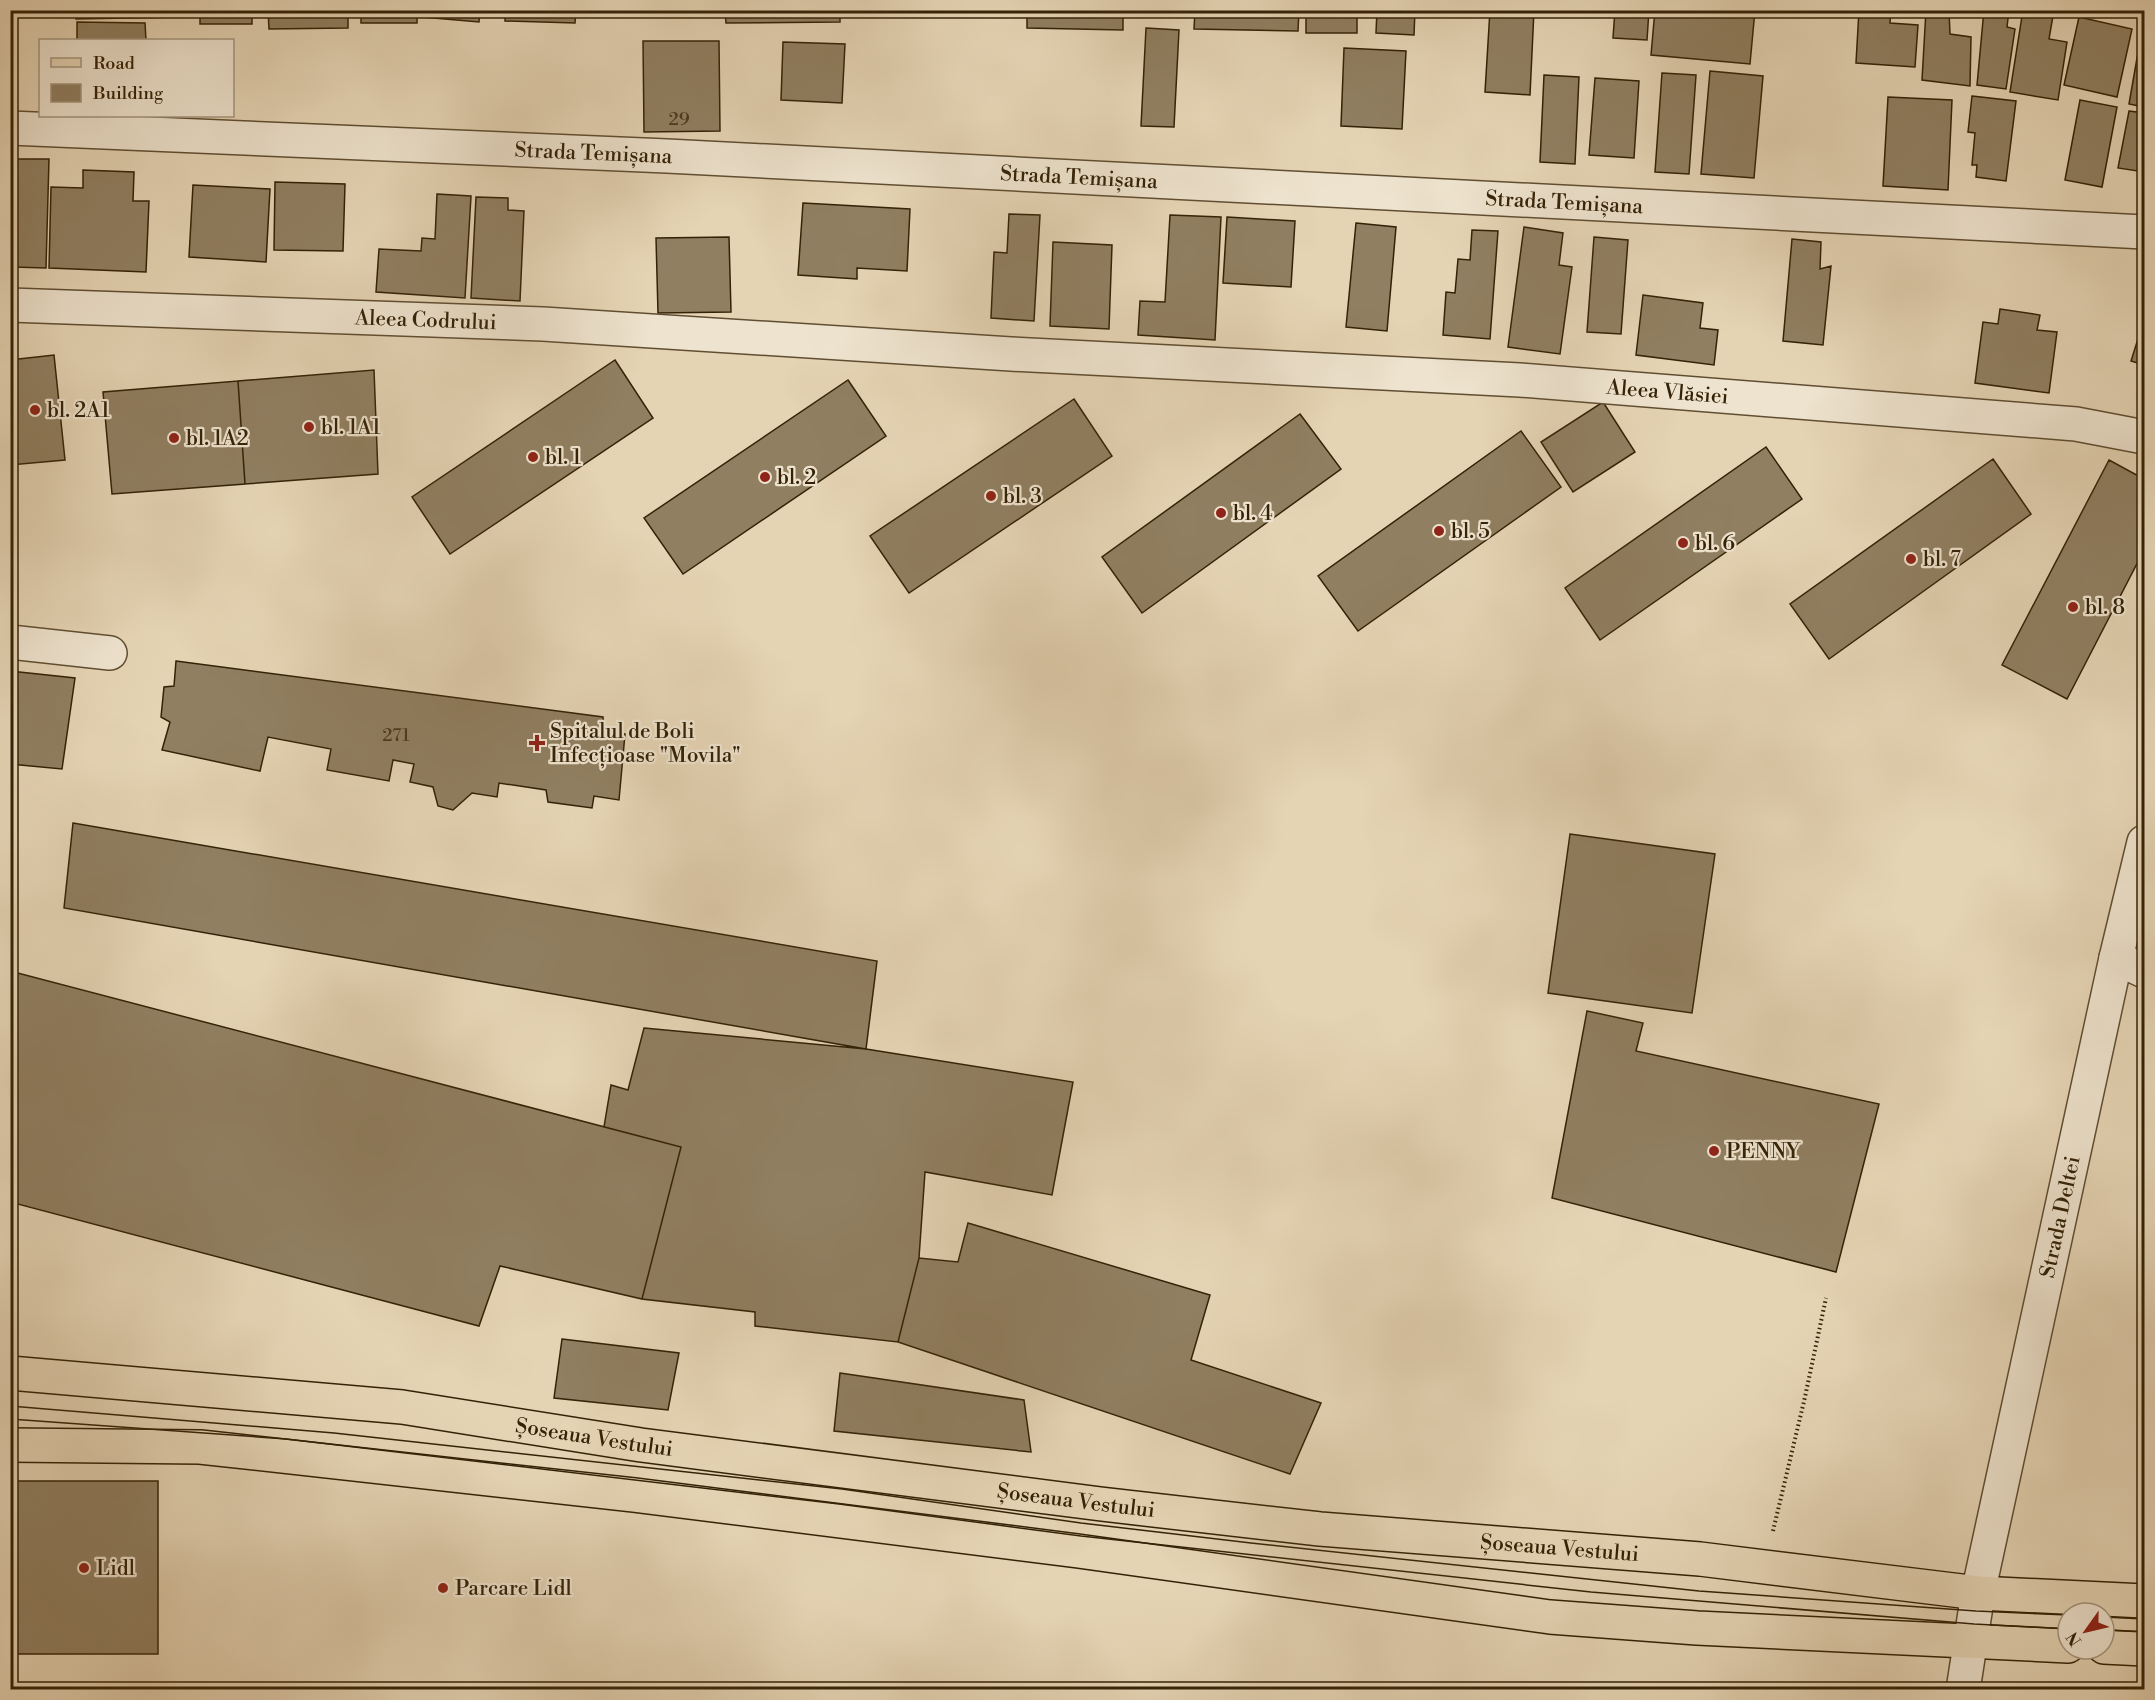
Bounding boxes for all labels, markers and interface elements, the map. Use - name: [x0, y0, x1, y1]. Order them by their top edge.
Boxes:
- legend: [39, 39, 234, 117]
- text: Road: [93, 52, 136, 75]
- text: Building: [92, 82, 164, 105]
- house number: 29: [668, 108, 690, 131]
- street label: Strada Temișana: [514, 138, 673, 170]
- street label: Strada Temișana: [999, 161, 1159, 195]
- street label: Strada Temișana: [1485, 186, 1644, 220]
- street label: Aleea Codrului: [353, 305, 497, 336]
- street label: Aleea Vlăsiei: [1604, 375, 1730, 410]
- place label: bl. 2A1: [47, 398, 110, 424]
- marker: bl. 2A1: [28, 403, 42, 417]
- place label: bl. 1A1: [321, 415, 381, 441]
- marker: bl. 1A1: [302, 420, 316, 434]
- place label: bl. 1A2: [186, 426, 249, 452]
- marker: bl. 1A2: [167, 431, 181, 445]
- place label: bl. 1: [545, 445, 581, 471]
- marker: bl. 1: [526, 450, 540, 464]
- place label: bl. 2: [777, 465, 816, 491]
- marker: bl. 2: [758, 470, 772, 484]
- place label: bl. 3: [1003, 484, 1042, 510]
- marker: bl. 3: [984, 489, 998, 503]
- place label: bl. 4: [1233, 501, 1273, 527]
- marker: bl. 4: [1214, 506, 1228, 520]
- place label: bl. 5: [1451, 519, 1490, 545]
- marker: bl. 5: [1432, 524, 1446, 538]
- place label: bl. 6: [1695, 531, 1735, 557]
- marker: bl. 6: [1676, 536, 1690, 550]
- place label: bl. 7: [1923, 547, 1961, 573]
- marker: bl. 7: [1904, 552, 1918, 566]
- place label: bl. 8: [2085, 595, 2125, 621]
- marker: bl. 8: [2066, 600, 2080, 614]
- place label: Spitalul de Boli Infecțioase "Movila": [550, 719, 741, 769]
- house number: 271: [382, 724, 410, 747]
- marker: Spitalul de Boli Infecțioase "Movila": [528, 734, 546, 752]
- place label: PENNY: [1726, 1139, 1801, 1165]
- marker: PENNY: [1707, 1144, 1721, 1158]
- street label: Strada Deltei: [2035, 1154, 2087, 1281]
- street label: Șoseaua Vestului: [513, 1413, 674, 1463]
- street label: Șoseaua Vestului: [995, 1479, 1156, 1524]
- street label: Șoseaua Vestului: [1479, 1530, 1640, 1568]
- place label: Lidl: [96, 1556, 135, 1582]
- marker: Lidl: [77, 1561, 91, 1575]
- place label: Parcare Lidl: [455, 1576, 572, 1602]
- marker: Parcare Lidl: [436, 1581, 450, 1595]
- north arrow: [2056, 1601, 2116, 1661]
- text: N: [2062, 1628, 2086, 1650]

